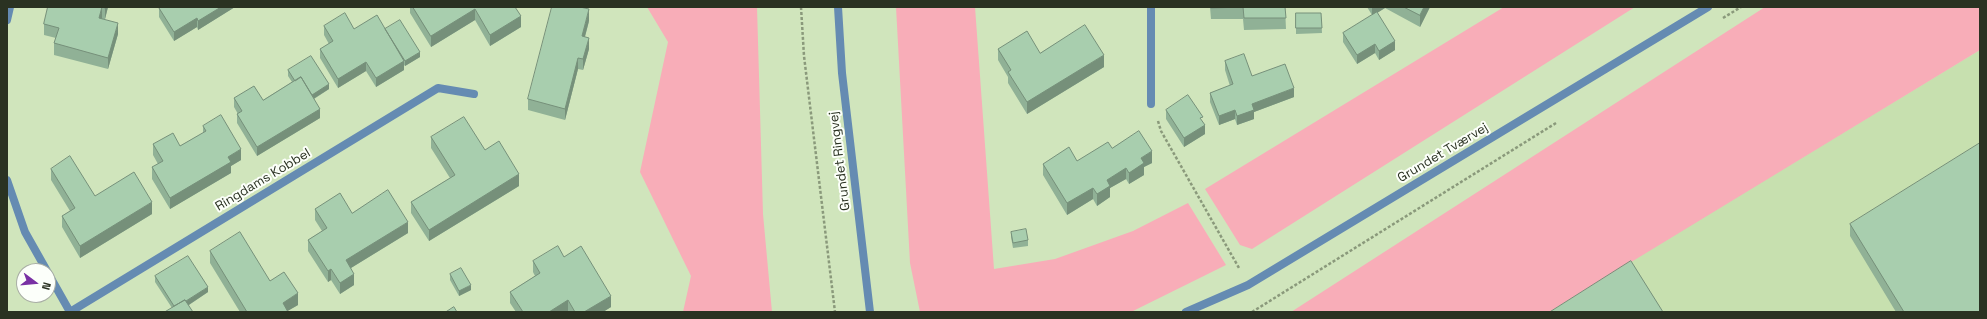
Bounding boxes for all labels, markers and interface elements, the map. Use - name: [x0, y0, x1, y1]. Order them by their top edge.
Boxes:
- street label: Grundet Ringvej: [826, 110, 854, 212]
- street label: Grundet Tværvej: [1395, 120, 1491, 186]
- street label: Ringdams Kobbel: [213, 145, 313, 215]
- north arrow: [16, 263, 56, 303]
- text: N: [39, 281, 54, 292]

